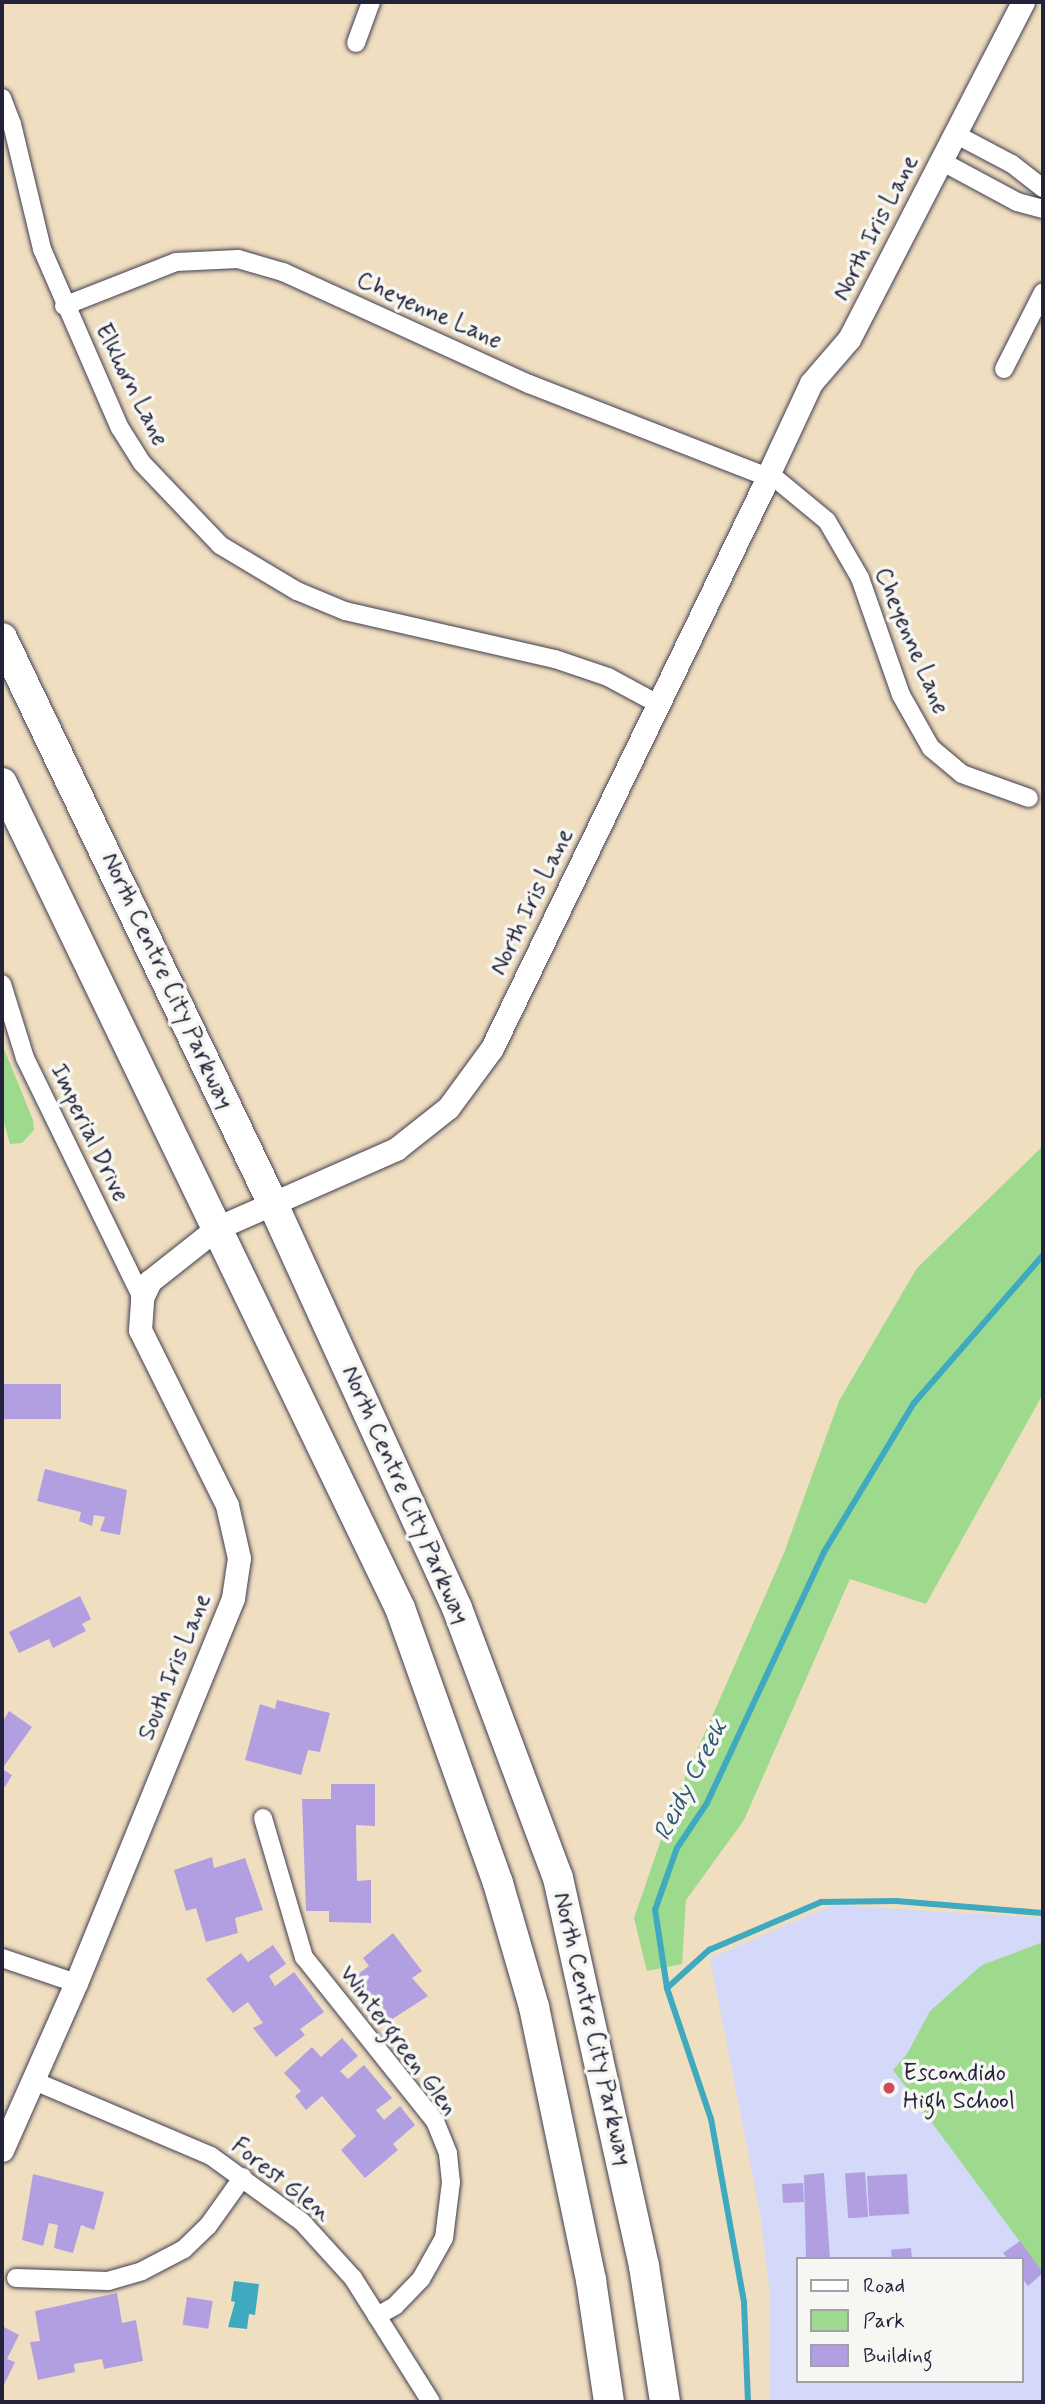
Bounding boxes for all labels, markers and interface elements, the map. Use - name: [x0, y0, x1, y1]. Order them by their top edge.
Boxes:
- street label: North Iris Lane: [827, 151, 925, 305]
- street label: Cheyenne Lane: [351, 266, 507, 356]
- street label: Elkhorn Lane: [87, 318, 175, 452]
- street label: Cheyenne Lane: [867, 563, 955, 719]
- street label: North Iris Lane: [484, 824, 580, 980]
- street label: North Centre City Parkway: [95, 848, 239, 1114]
- street label: Imperial Drive: [44, 1060, 134, 1206]
- street label: North Centre City Parkway: [335, 1361, 475, 1629]
- street label: South Iris Lane: [133, 1590, 217, 1744]
- water label: Reidy Creek: [649, 1716, 735, 1846]
- street label: North Centre City Parkway: [546, 1889, 638, 2169]
- street label: Wintergreen Glen: [330, 1957, 466, 2125]
- place label: Escondido High School: [903, 2060, 1015, 2116]
- marker: Escondido High School: [881, 2080, 897, 2096]
- street label: Forest Glen: [225, 2132, 337, 2228]
- legend: [796, 2257, 1024, 2383]
- text: Road: [863, 2272, 905, 2300]
- text: Park: [863, 2307, 905, 2335]
- text: Building: [863, 2342, 933, 2370]

